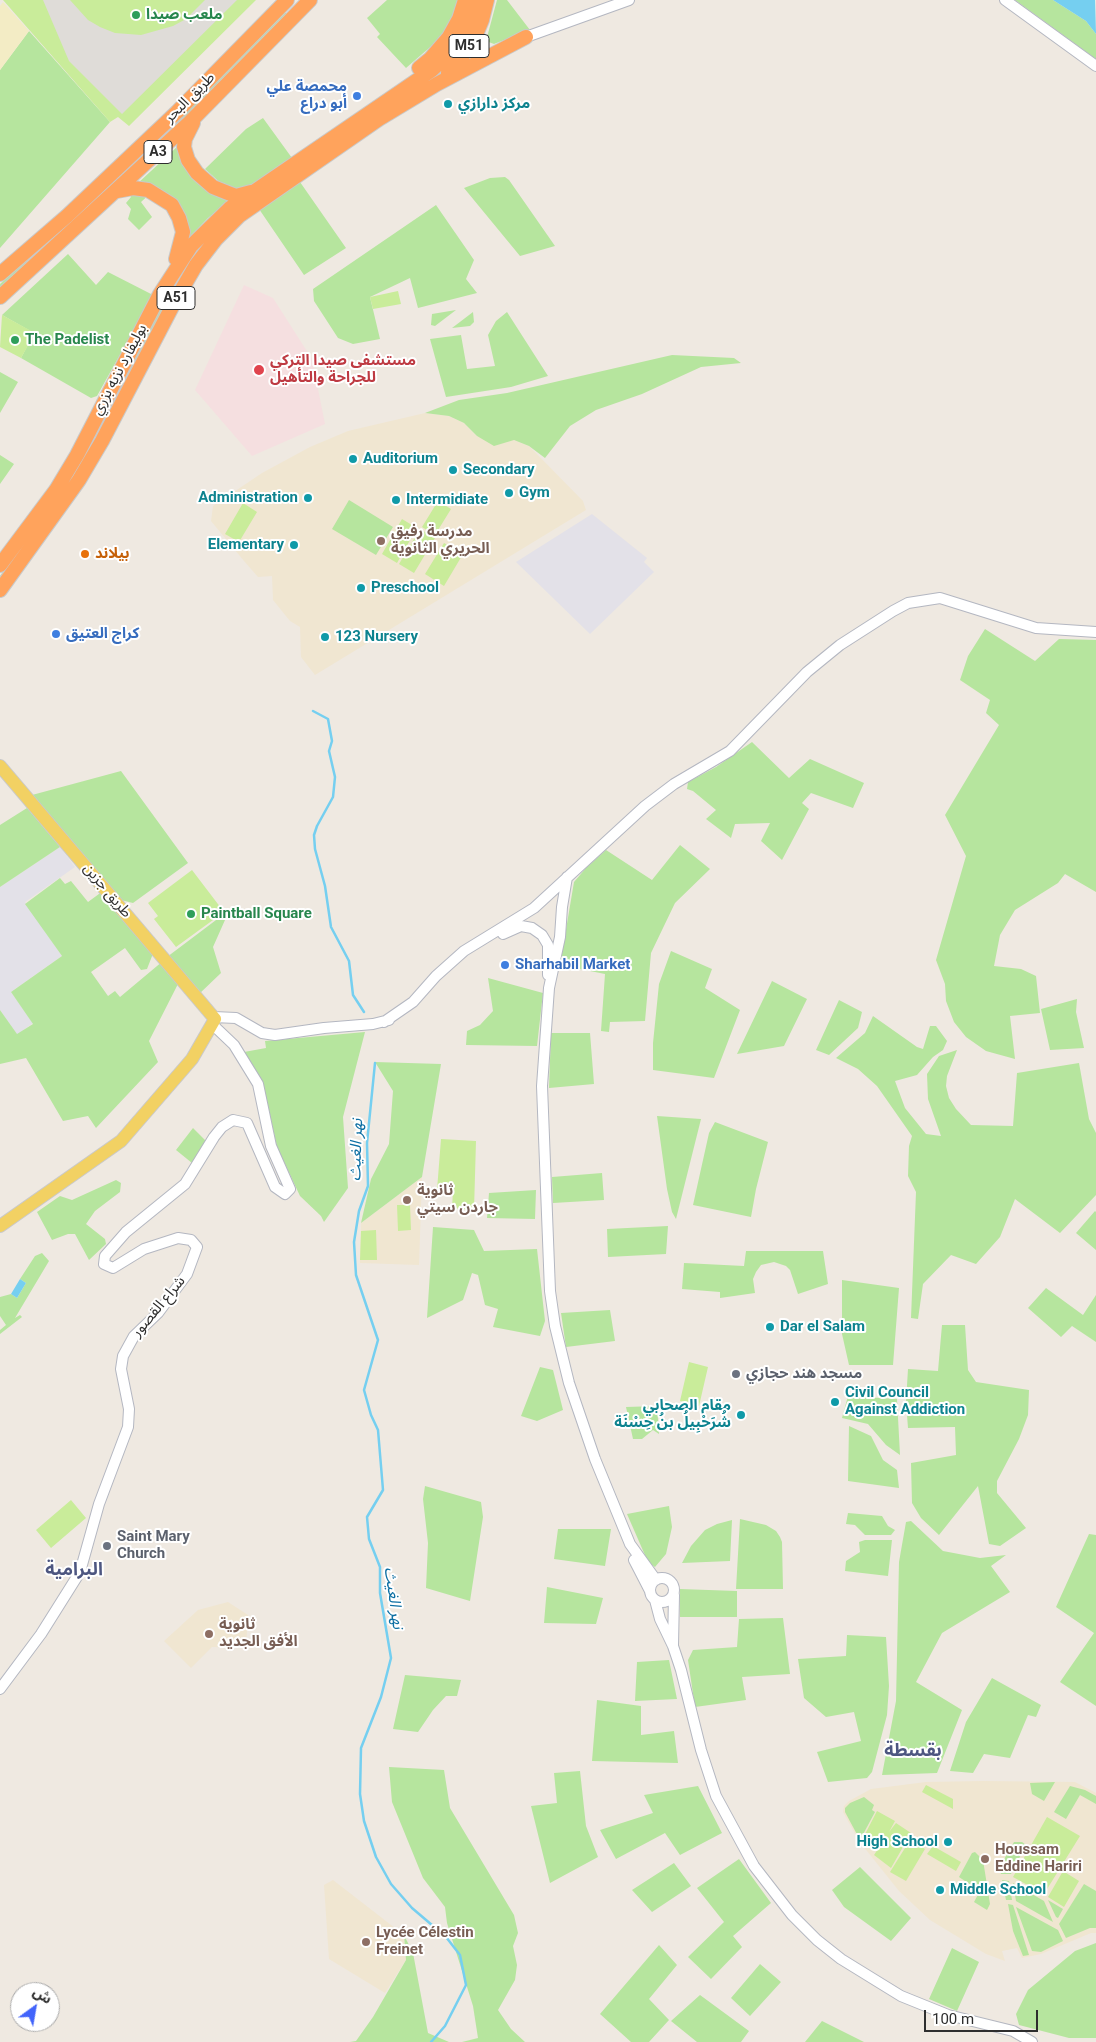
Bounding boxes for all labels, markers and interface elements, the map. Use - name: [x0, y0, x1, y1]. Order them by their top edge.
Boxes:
- place label: ملعب صيدا: [146, 6, 222, 24]
- marker: ملعب صيدا: [130, 9, 142, 21]
- road number: M51: [449, 34, 489, 58]
- street label: طريق البحر: [161, 69, 219, 127]
- place label: محمصة علي أبو دراع: [266, 78, 347, 113]
- marker: محمصة علي أبو دراع: [351, 90, 363, 102]
- place label: مركز دارازي: [458, 95, 530, 113]
- marker: مركز دارازي: [442, 98, 454, 110]
- road number: A3: [144, 140, 172, 163]
- road number: A51: [157, 286, 195, 310]
- street label: بوليفارد نزيه بزري: [89, 322, 151, 418]
- place label: The Padelist: [25, 331, 109, 349]
- marker: The Padelist: [9, 334, 21, 346]
- place label: مستشفى صيدا التركي للجراحة والتأهيل: [270, 352, 416, 387]
- marker: مستشفى صيدا التركي للجراحة والتأهيل: [252, 363, 266, 377]
- place label: Auditorium: [363, 450, 438, 468]
- marker: Auditorium: [347, 453, 359, 465]
- place label: Secondary: [463, 461, 535, 479]
- marker: Secondary: [447, 464, 459, 476]
- place label: Gym: [519, 484, 550, 502]
- marker: Gym: [503, 487, 515, 499]
- place label: Administration: [198, 489, 298, 507]
- place label: Intermidiate: [406, 491, 488, 509]
- marker: Administration: [302, 492, 314, 504]
- marker: Intermidiate: [390, 494, 402, 506]
- place label: مدرسة رفيق الحريري الثانوية: [391, 523, 490, 558]
- marker: مدرسة رفيق الحريري الثانوية: [375, 535, 387, 547]
- place label: Elementary: [208, 536, 284, 554]
- marker: Elementary: [288, 539, 300, 551]
- place label: بيلاند: [95, 545, 129, 563]
- marker: بيلاند: [79, 548, 91, 560]
- place label: Preschool: [371, 579, 439, 597]
- marker: Preschool: [355, 582, 367, 594]
- place label: كراج العتيق: [66, 625, 139, 643]
- marker: كراج العتيق: [50, 628, 62, 640]
- place label: 123 Nursery: [335, 628, 418, 646]
- marker: 123 Nursery: [319, 631, 331, 643]
- street label: طريق جزين: [79, 860, 135, 922]
- place label: Paintball Square: [201, 905, 312, 923]
- marker: Paintball Square: [185, 908, 197, 920]
- place label: Sharhabil Market: [515, 956, 630, 974]
- marker: Sharhabil Market: [499, 959, 511, 971]
- water label: نهر الغيث: [346, 1118, 368, 1182]
- place label: ثانوية جاردن سيتي: [417, 1182, 498, 1217]
- marker: ثانوية جاردن سيتي: [401, 1194, 413, 1206]
- street label: شراع القصور: [128, 1273, 190, 1341]
- place label: Dar el Salam: [780, 1318, 865, 1336]
- marker: Dar el Salam: [764, 1321, 776, 1333]
- place label: مسجد هند حجازي: [746, 1365, 862, 1383]
- marker: مسجد هند حجازي: [730, 1368, 742, 1380]
- place label: Civil Council Against Addiction: [845, 1384, 965, 1419]
- marker: Civil Council Against Addiction: [829, 1396, 841, 1408]
- place label: مقام الصحابي شُرَحْبِيلُ بنُ حِسْنَة: [614, 1397, 731, 1432]
- marker: مقام الصحابي شُرَحْبِيلُ بنُ حِسْنَة: [735, 1409, 747, 1421]
- place label: Saint Mary Church: [117, 1528, 190, 1563]
- marker: Saint Mary Church: [101, 1540, 113, 1552]
- district label: البرامية: [45, 1559, 103, 1581]
- water label: نهر الغيث: [379, 1566, 407, 1630]
- place label: ثانوية الأفق الجديد: [219, 1616, 298, 1651]
- marker: ثانوية الأفق الجديد: [203, 1628, 215, 1640]
- district label: بقسطة: [884, 1740, 942, 1762]
- place label: High School: [856, 1833, 938, 1851]
- marker: High School: [942, 1836, 954, 1848]
- place label: Houssam Eddine Hariri: [995, 1841, 1082, 1876]
- marker: Houssam Eddine Hariri: [979, 1853, 991, 1865]
- place label: Middle School: [950, 1881, 1046, 1899]
- marker: Middle School: [934, 1884, 946, 1896]
- place label: Lycée Célestin Freinet: [376, 1924, 474, 1959]
- marker: Lycée Célestin Freinet: [360, 1936, 372, 1948]
- north arrow: [10, 1982, 60, 2032]
- text: ش: [30, 1983, 55, 2007]
- scale bar: [926, 2000, 1040, 2032]
- text: 100 m: [932, 2010, 974, 2028]

